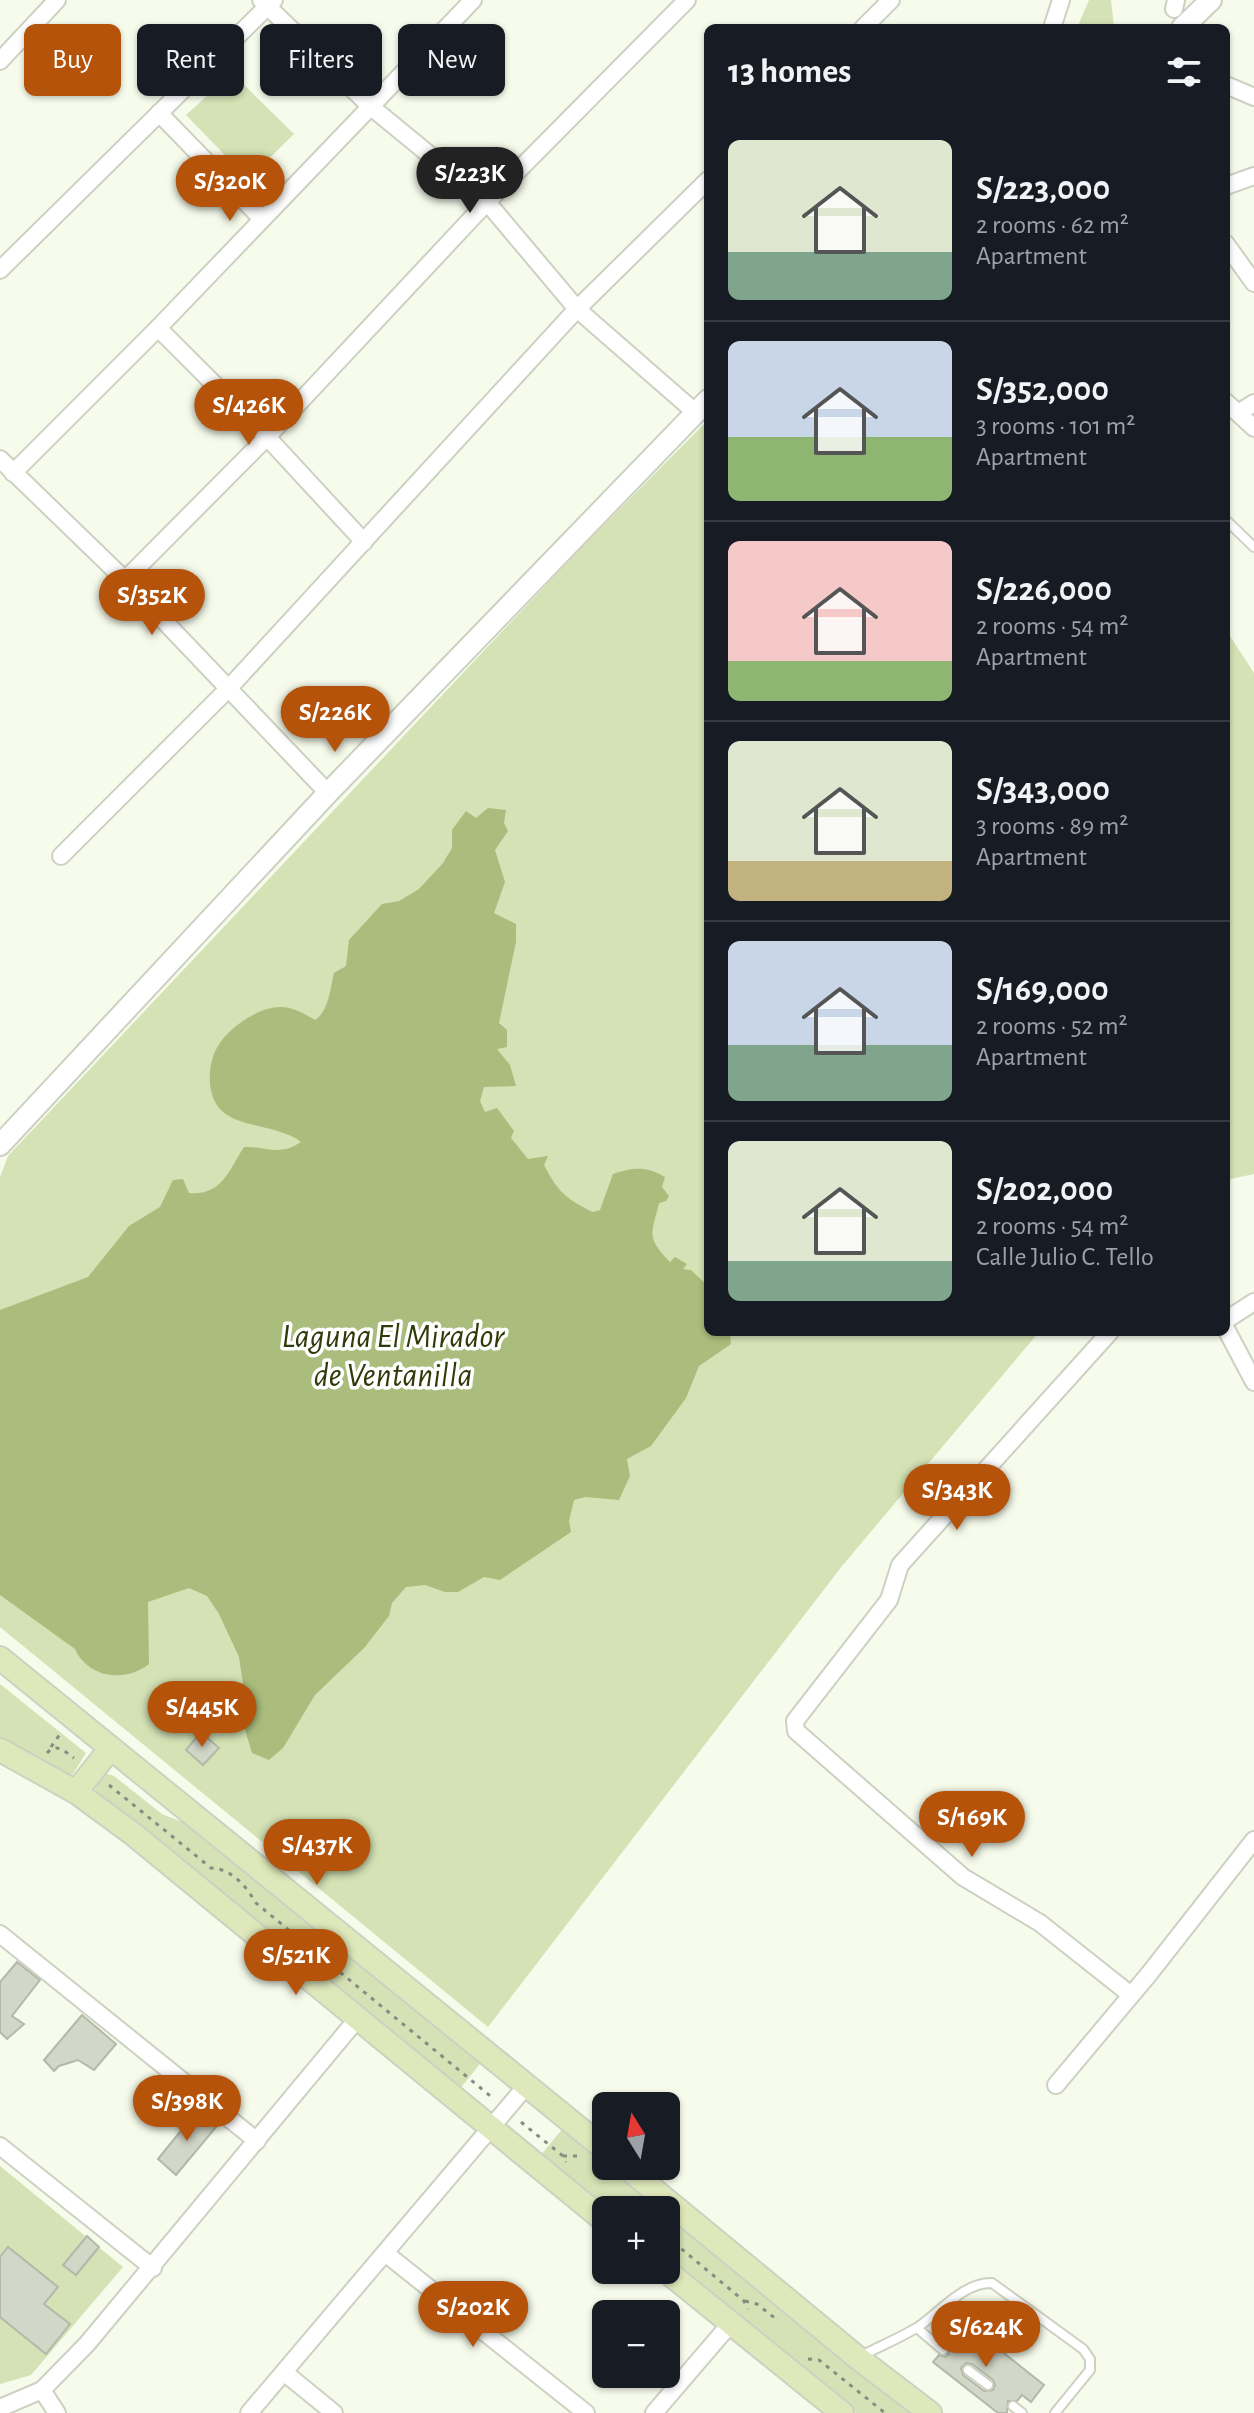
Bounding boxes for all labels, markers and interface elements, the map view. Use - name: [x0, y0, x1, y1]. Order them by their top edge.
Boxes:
- chip: Buy: [24, 24, 121, 96]
- chip: Rent: [137, 24, 244, 96]
- chip: Filters: [260, 24, 382, 96]
- chip: New: [398, 24, 505, 96]
- icon: filters: [1162, 50, 1206, 94]
- text: 13 homes: [728, 55, 851, 89]
- pin: S/223K: [405, 147, 535, 215]
- pin: S/320K: [165, 155, 295, 223]
- text: S/223K: [434, 160, 506, 186]
- text: S/320K: [194, 168, 266, 194]
- icon: home: [792, 172, 888, 268]
- text: S/223,000: [976, 172, 1110, 206]
- text: 2 rooms · 62 m²: [976, 212, 1129, 238]
- text: Apartment: [976, 243, 1087, 269]
- icon: home: [792, 373, 888, 469]
- text: S/352,000: [976, 373, 1109, 407]
- pin: S/426K: [184, 379, 314, 447]
- text: S/426K: [212, 392, 286, 418]
- text: 3 rooms · 101 m²: [976, 413, 1135, 439]
- text: Apartment: [976, 444, 1087, 470]
- pin: S/352K: [87, 569, 217, 637]
- icon: home: [792, 573, 888, 669]
- text: S/226,000: [976, 573, 1112, 607]
- text: S/352K: [117, 582, 187, 608]
- text: 2 rooms · 54 m²: [976, 613, 1128, 639]
- text: Apartment: [976, 644, 1087, 670]
- pin: S/226K: [270, 686, 400, 754]
- text: S/226K: [299, 699, 371, 725]
- icon: home: [792, 773, 888, 869]
- text: S/343,000: [976, 773, 1110, 807]
- text: 3 rooms · 89 m²: [976, 813, 1128, 839]
- text: Apartment: [976, 844, 1087, 870]
- icon: home: [792, 973, 888, 1069]
- text: S/169,000: [976, 973, 1109, 1007]
- text: 2 rooms · 52 m²: [976, 1013, 1128, 1039]
- text: Apartment: [976, 1044, 1087, 1070]
- icon: home: [792, 1173, 888, 1269]
- text: S/202,000: [976, 1173, 1113, 1207]
- text: 2 rooms · 54 m²: [976, 1213, 1128, 1239]
- text: Calle Julio C. Tello: [976, 1244, 1154, 1270]
- water label: Laguna El Mirador de Ventanilla: [282, 1320, 505, 1393]
- pin: S/343K: [892, 1464, 1022, 1532]
- text: S/343K: [921, 1477, 993, 1503]
- pin: S/445K: [137, 1681, 267, 1749]
- text: S/445K: [166, 1694, 238, 1720]
- pin: S/169K: [907, 1791, 1037, 1859]
- text: S/169K: [937, 1804, 1007, 1830]
- pin: S/437K: [252, 1819, 382, 1887]
- text: S/437K: [281, 1832, 353, 1858]
- pin: S/521K: [231, 1929, 361, 1997]
- text: S/521K: [262, 1942, 330, 1968]
- pin: S/398K: [122, 2075, 252, 2143]
- text: S/398K: [151, 2088, 223, 2114]
- north arrow: [592, 2092, 680, 2180]
- map controls: [592, 2092, 680, 2388]
- button: +: [592, 2196, 680, 2284]
- pin: S/202K: [408, 2281, 538, 2349]
- text: S/202K: [436, 2294, 510, 2320]
- button: −: [592, 2300, 680, 2388]
- pin: S/624K: [921, 2301, 1051, 2369]
- text: S/624K: [949, 2314, 1023, 2340]

